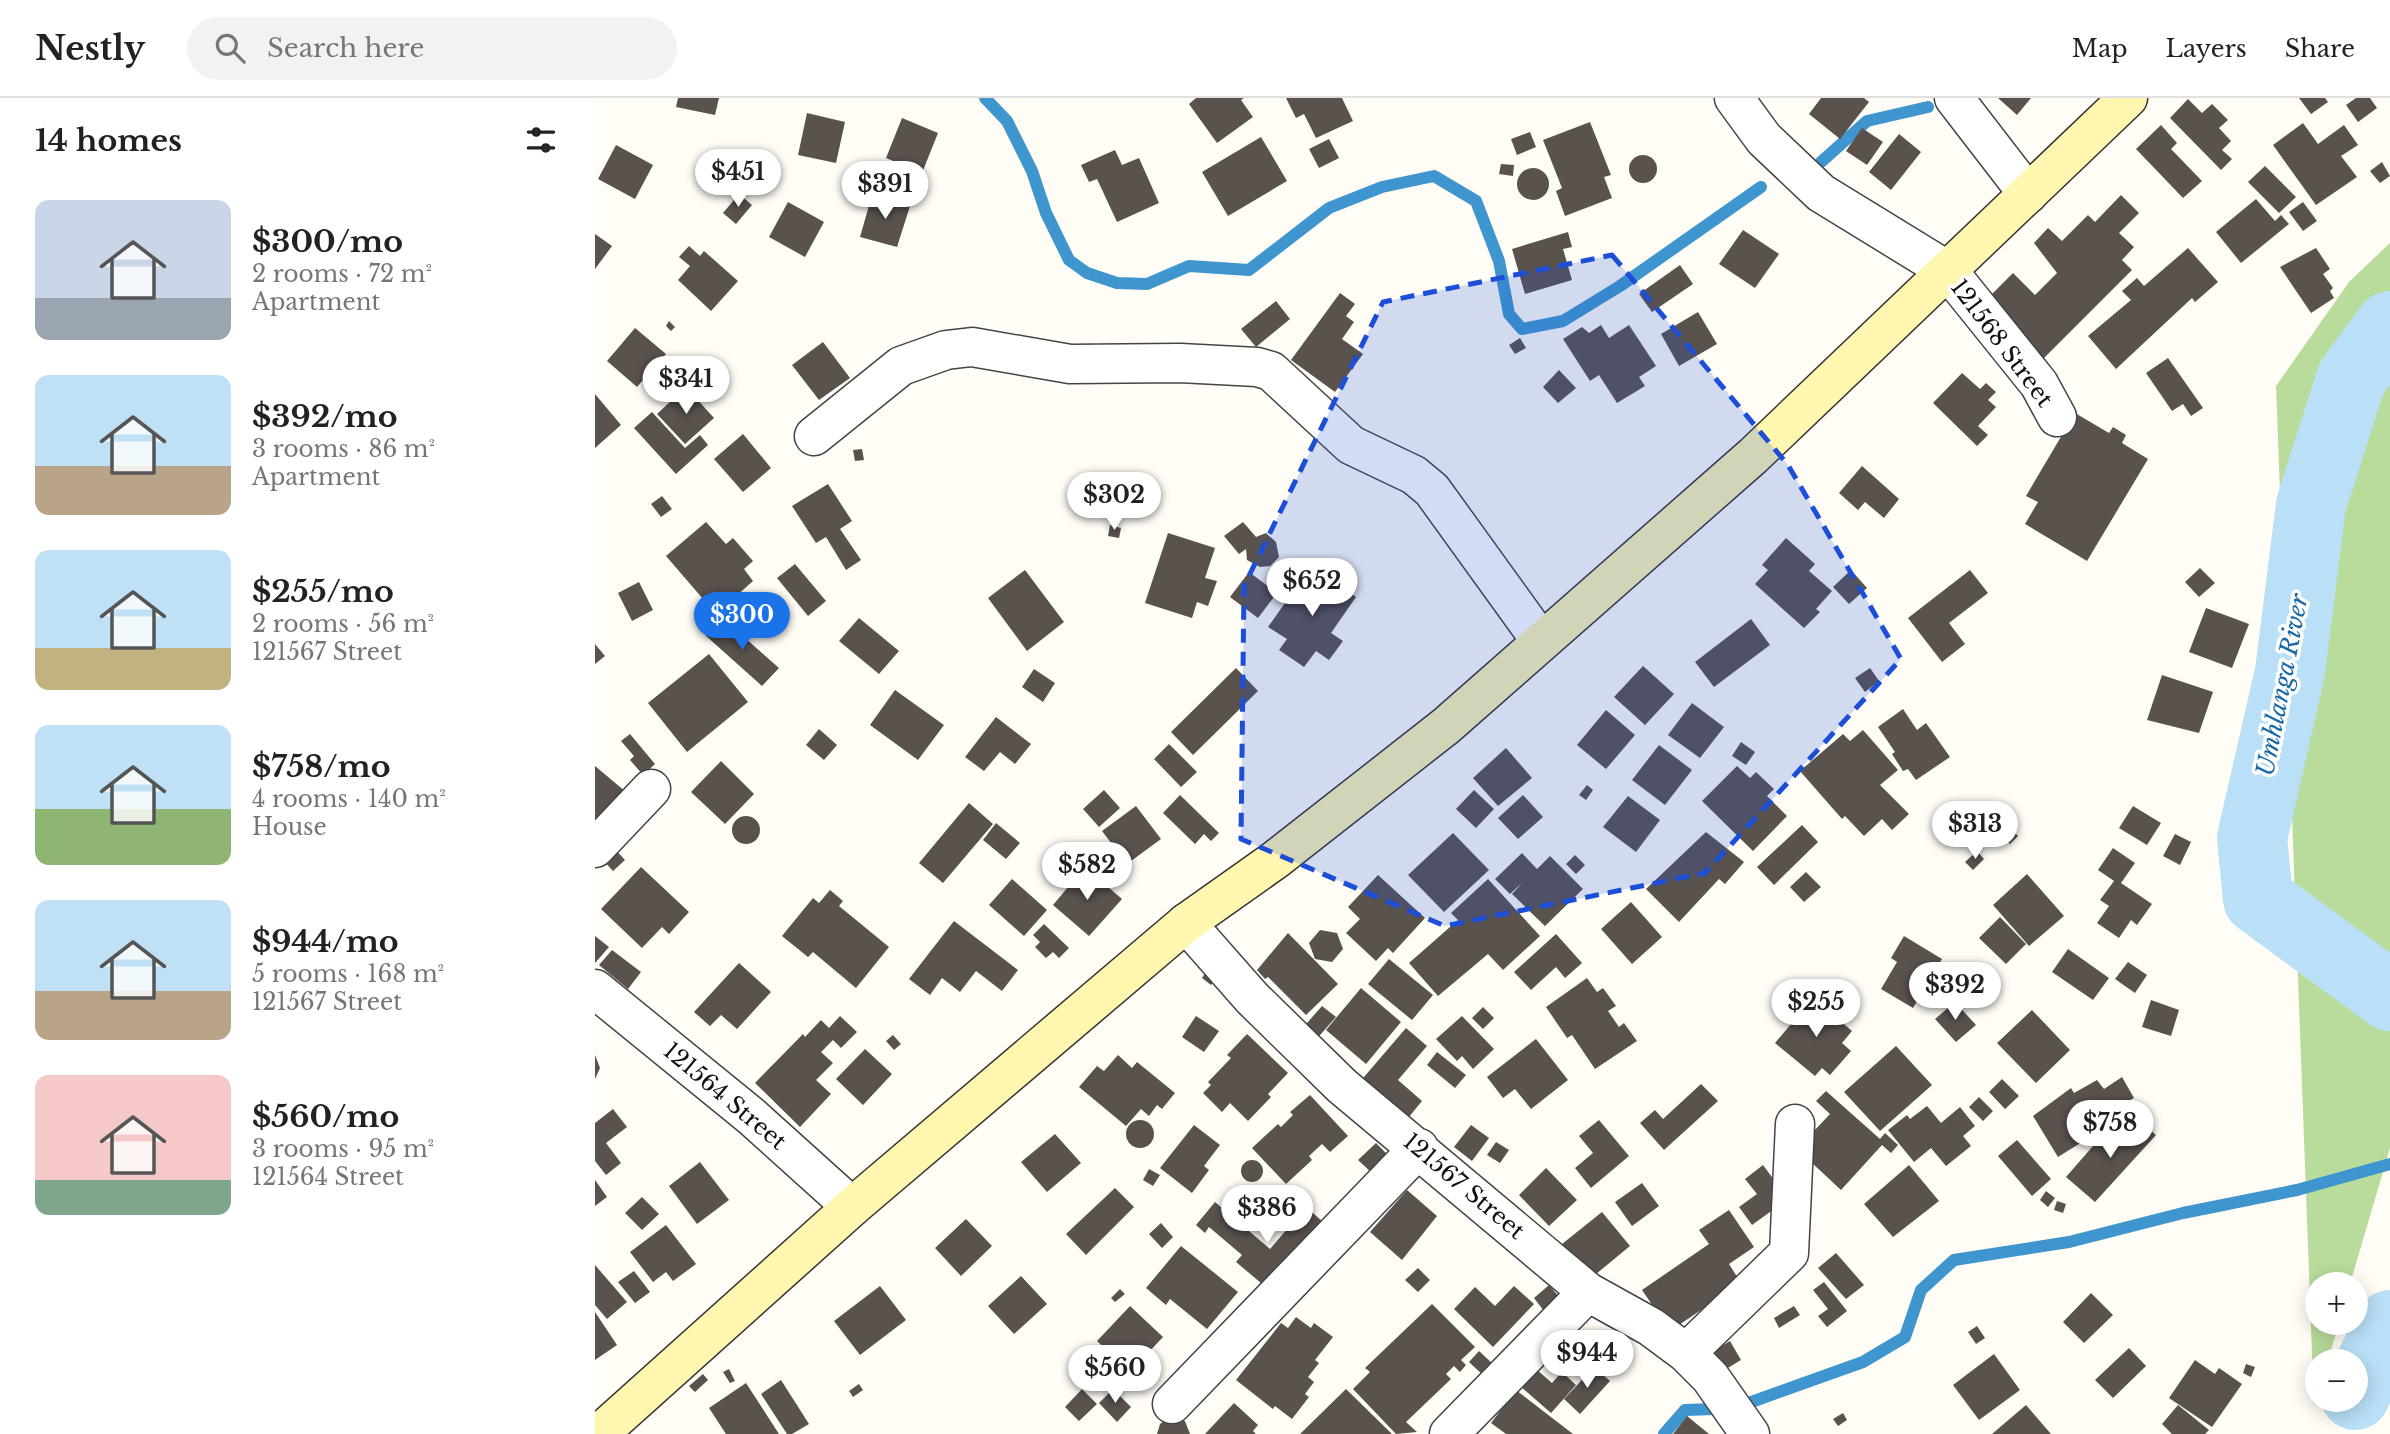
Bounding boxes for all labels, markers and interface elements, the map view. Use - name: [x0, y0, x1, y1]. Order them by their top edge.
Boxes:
- search box: [187, 17, 677, 80]
- text: Nestly: [35, 28, 145, 69]
- icon: search: [211, 29, 249, 67]
- text: Search here: [267, 32, 424, 64]
- text: Map: [2072, 34, 2128, 63]
- text: Layers: [2166, 34, 2247, 63]
- text: Share: [2285, 34, 2355, 63]
- icon: filters: [522, 121, 560, 159]
- text: 14 homes: [35, 122, 182, 159]
- pin: $451: [697, 150, 779, 209]
- text: $451: [711, 158, 765, 186]
- pin: $391: [844, 162, 926, 221]
- text: $391: [858, 170, 913, 198]
- text: $300/mo: [252, 223, 403, 260]
- icon: home: [91, 228, 175, 312]
- text: 2 rooms · 72 m²: [252, 260, 432, 288]
- street label: 121568 Street: [1945, 274, 2059, 412]
- text: Apartment: [252, 288, 380, 316]
- pin: $341: [645, 356, 727, 416]
- text: $341: [659, 365, 713, 393]
- text: $392/mo: [252, 398, 397, 435]
- icon: home: [91, 403, 175, 487]
- text: 3 rooms · 86 m²: [252, 435, 435, 463]
- text: Apartment: [252, 463, 380, 491]
- pin: $302: [1073, 472, 1155, 532]
- text: $302: [1083, 481, 1145, 509]
- pin: $652: [1271, 559, 1353, 618]
- text: $652: [1283, 567, 1341, 595]
- text: $255/mo: [252, 573, 394, 610]
- icon: home: [91, 578, 175, 662]
- water label: Umhlanga River: [2250, 591, 2314, 778]
- pin: $300: [701, 592, 783, 652]
- text: $300: [710, 601, 774, 629]
- text: 2 rooms · 56 m²: [252, 610, 434, 638]
- text: 121567 Street: [252, 638, 402, 666]
- text: $758/mo: [252, 748, 391, 785]
- icon: home: [91, 753, 175, 837]
- text: 4 rooms · 140 m²: [252, 785, 446, 813]
- pin: $313: [1934, 802, 2016, 861]
- text: $313: [1948, 810, 2002, 838]
- text: House: [252, 813, 327, 841]
- pin: $582: [1046, 842, 1128, 902]
- text: $582: [1058, 851, 1116, 879]
- text: $944/mo: [252, 923, 399, 960]
- icon: home: [91, 928, 175, 1012]
- text: 5 rooms · 168 m²: [252, 960, 444, 988]
- pin: $392: [1914, 962, 1996, 1022]
- text: $392: [1925, 971, 1985, 999]
- pin: $255: [1775, 979, 1857, 1039]
- text: 121567 Street: [252, 988, 402, 1016]
- text: $255: [1787, 988, 1845, 1016]
- street label: 121564 Street: [658, 1036, 792, 1156]
- text: $560/mo: [252, 1098, 399, 1135]
- pin: $758: [2069, 1100, 2151, 1160]
- icon: home: [91, 1103, 175, 1187]
- text: $758: [2083, 1109, 2137, 1137]
- street label: 121567 Street: [1398, 1127, 1531, 1245]
- text: 3 rooms · 95 m²: [252, 1135, 434, 1163]
- text: 121564 Street: [252, 1163, 404, 1191]
- pin: $386: [1226, 1186, 1308, 1245]
- text: $386: [1237, 1194, 1297, 1222]
- map controls: [2305, 1272, 2368, 1412]
- button: +: [2305, 1272, 2368, 1335]
- pin: $944: [1546, 1330, 1628, 1390]
- text: $944: [1557, 1339, 1617, 1367]
- pin: $560: [1074, 1346, 1156, 1405]
- button: −: [2305, 1349, 2368, 1412]
- text: $560: [1084, 1354, 1146, 1382]

